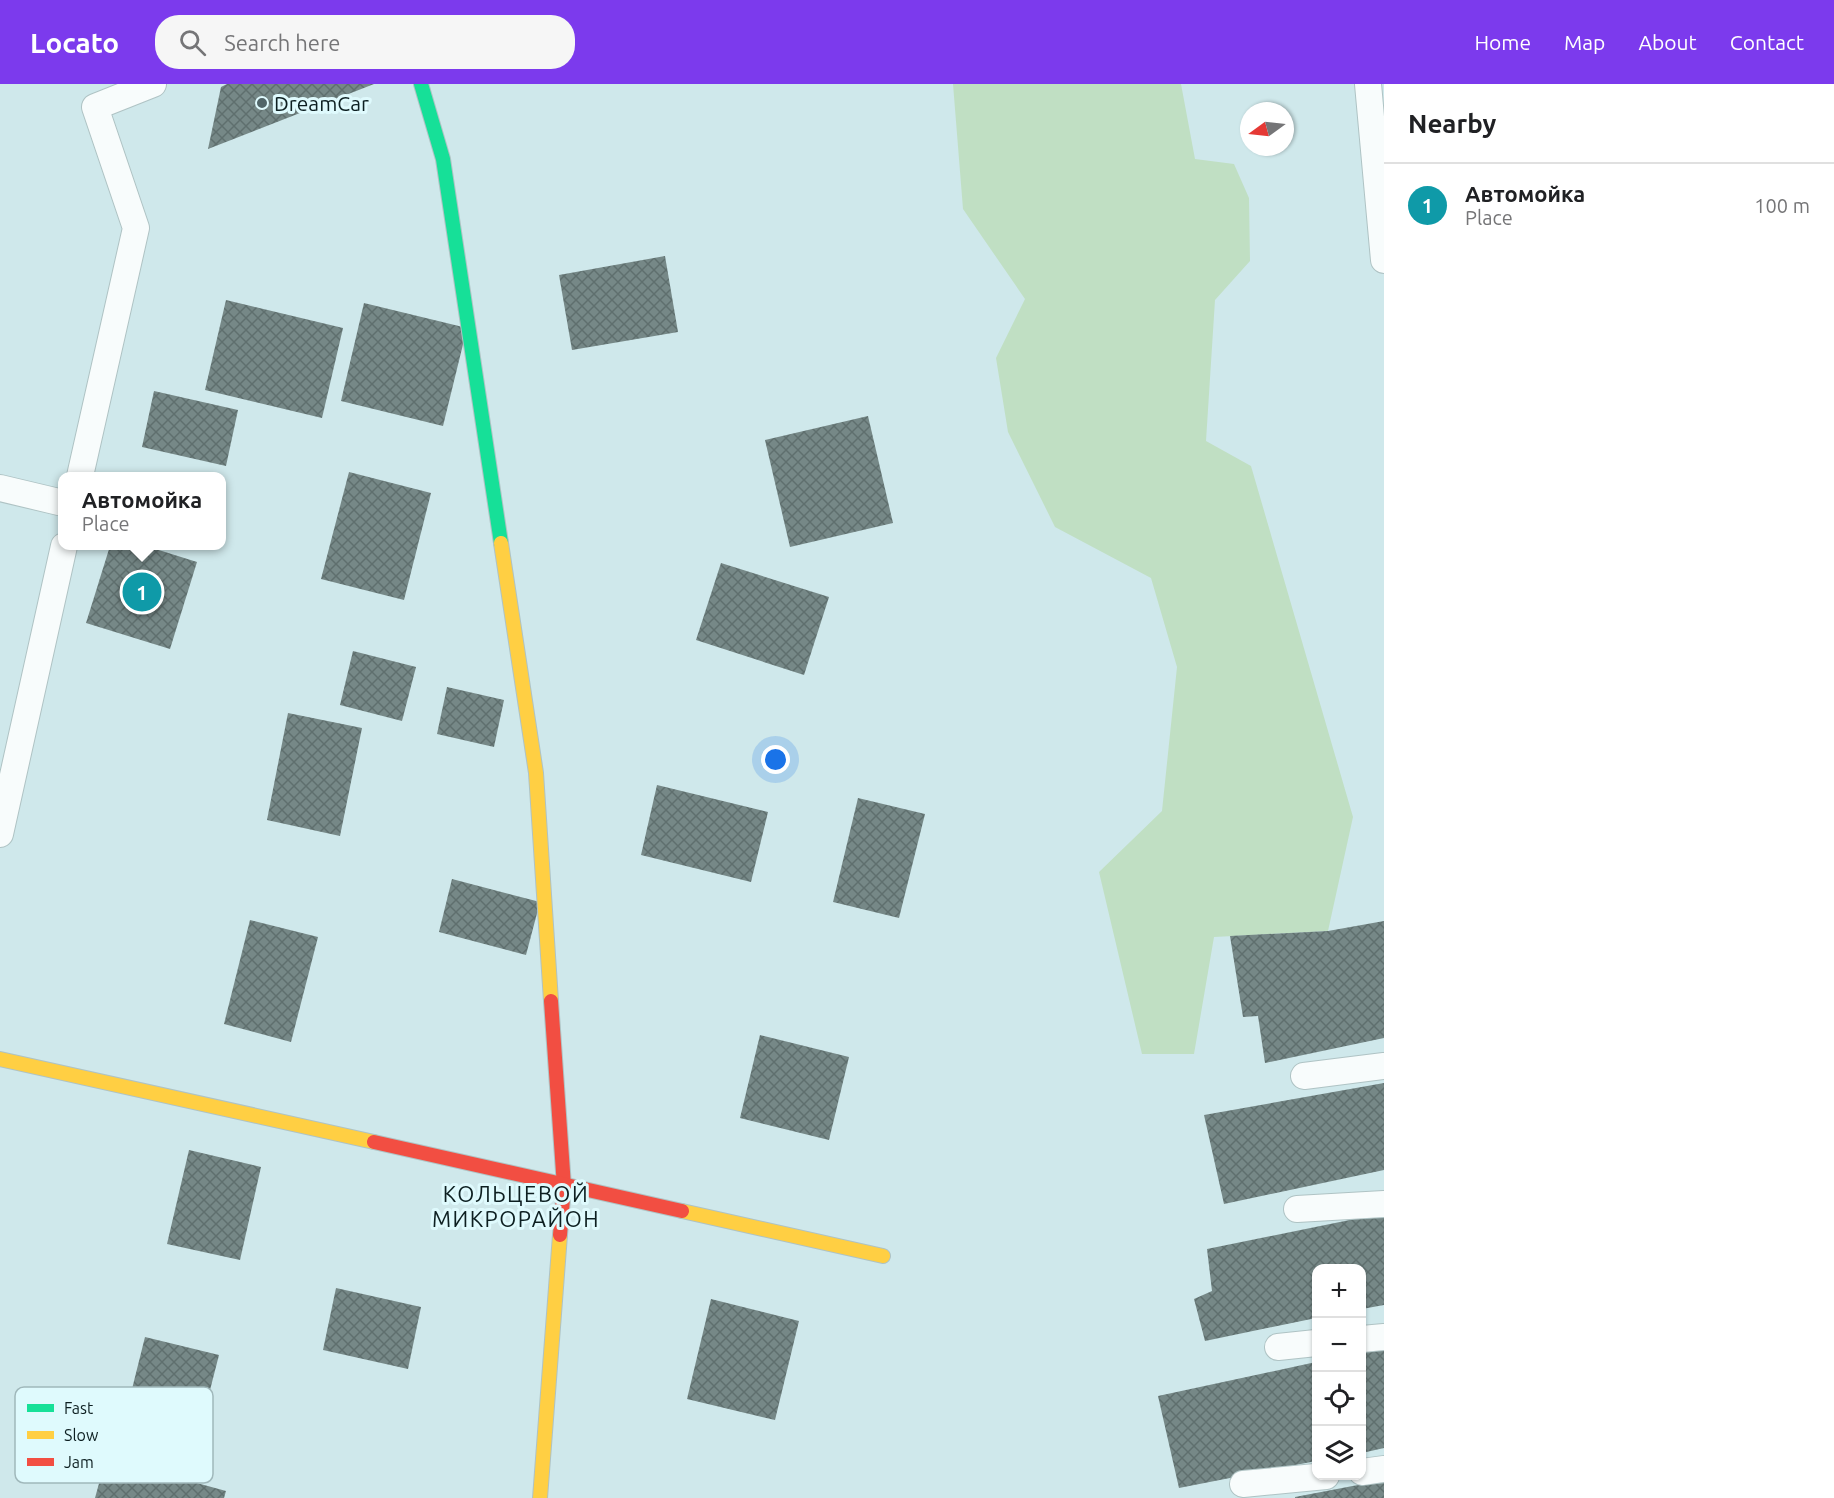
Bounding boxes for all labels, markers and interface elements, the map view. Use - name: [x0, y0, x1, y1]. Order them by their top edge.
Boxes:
- search box: [155, 15, 575, 69]
- icon: search: [176, 26, 209, 59]
- text: Locato: [30, 27, 119, 58]
- text: Search here: [224, 30, 340, 55]
- text: Home: [1474, 30, 1531, 54]
- text: Map: [1564, 30, 1605, 54]
- text: About: [1638, 30, 1697, 54]
- text: Contact: [1730, 30, 1804, 54]
- place label: DreamCar: [274, 91, 369, 115]
- marker: DreamCar: [255, 96, 269, 110]
- north arrow: [1240, 102, 1294, 156]
- text: Nearby: [1408, 109, 1496, 138]
- text: Автомойка: [1465, 181, 1585, 206]
- text: 1: [1422, 194, 1433, 217]
- text: 100 m: [1754, 194, 1810, 217]
- text: Place: [1465, 206, 1513, 229]
- popup: [58, 472, 226, 550]
- text: Автомойка: [82, 487, 202, 512]
- text: Place: [82, 512, 130, 535]
- pin: 1: [122, 570, 162, 614]
- your location: [761, 745, 790, 774]
- district label: КОЛЬЦЕВОЙ МИКРОРАЙОН: [432, 1181, 600, 1231]
- map controls: [1312, 1264, 1366, 1480]
- button: +: [1312, 1264, 1366, 1318]
- button: −: [1312, 1318, 1366, 1372]
- button: locate: [1312, 1372, 1366, 1426]
- legend: [15, 1387, 213, 1483]
- text: Fast: [64, 1399, 94, 1417]
- text: Slow: [64, 1426, 99, 1444]
- button: layers: [1312, 1426, 1366, 1480]
- text: Jam: [64, 1453, 94, 1471]

